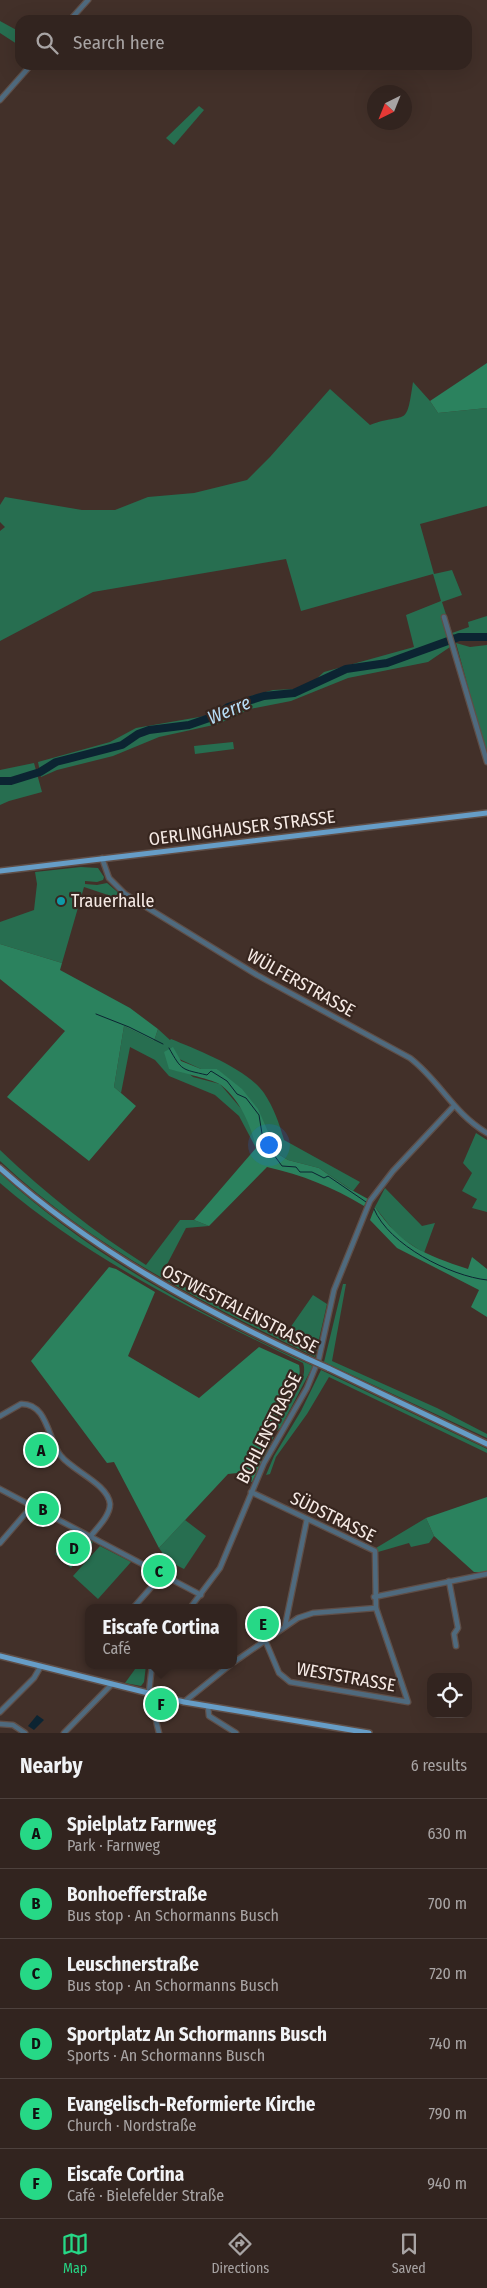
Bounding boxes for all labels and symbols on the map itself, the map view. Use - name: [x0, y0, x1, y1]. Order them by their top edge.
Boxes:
- north arrow: [367, 85, 412, 130]
- water label: Werre: [204, 691, 254, 729]
- street label: OERLINGHAUSER STRASSE: [147, 806, 337, 850]
- place label: Trauerhalle: [71, 890, 154, 912]
- marker: Trauerhalle: [55, 895, 67, 907]
- street label: WÜLFERSTRASSE: [243, 944, 359, 1022]
- your location: [256, 1132, 282, 1158]
- street label: OSTWESTFALENSTRASSE: [158, 1260, 322, 1358]
- street label: BOHLENSTRASSE: [232, 1369, 306, 1487]
- pin: A: [25, 1431, 57, 1469]
- street label: SÜDSTRASSE: [287, 1487, 379, 1547]
- pin: B: [27, 1490, 59, 1528]
- pin: D: [58, 1529, 90, 1567]
- pin: C: [143, 1552, 175, 1590]
- pin: E: [247, 1605, 279, 1643]
- street label: WESTSTRASSE: [295, 1657, 397, 1697]
- pin: F: [145, 1685, 177, 1723]

